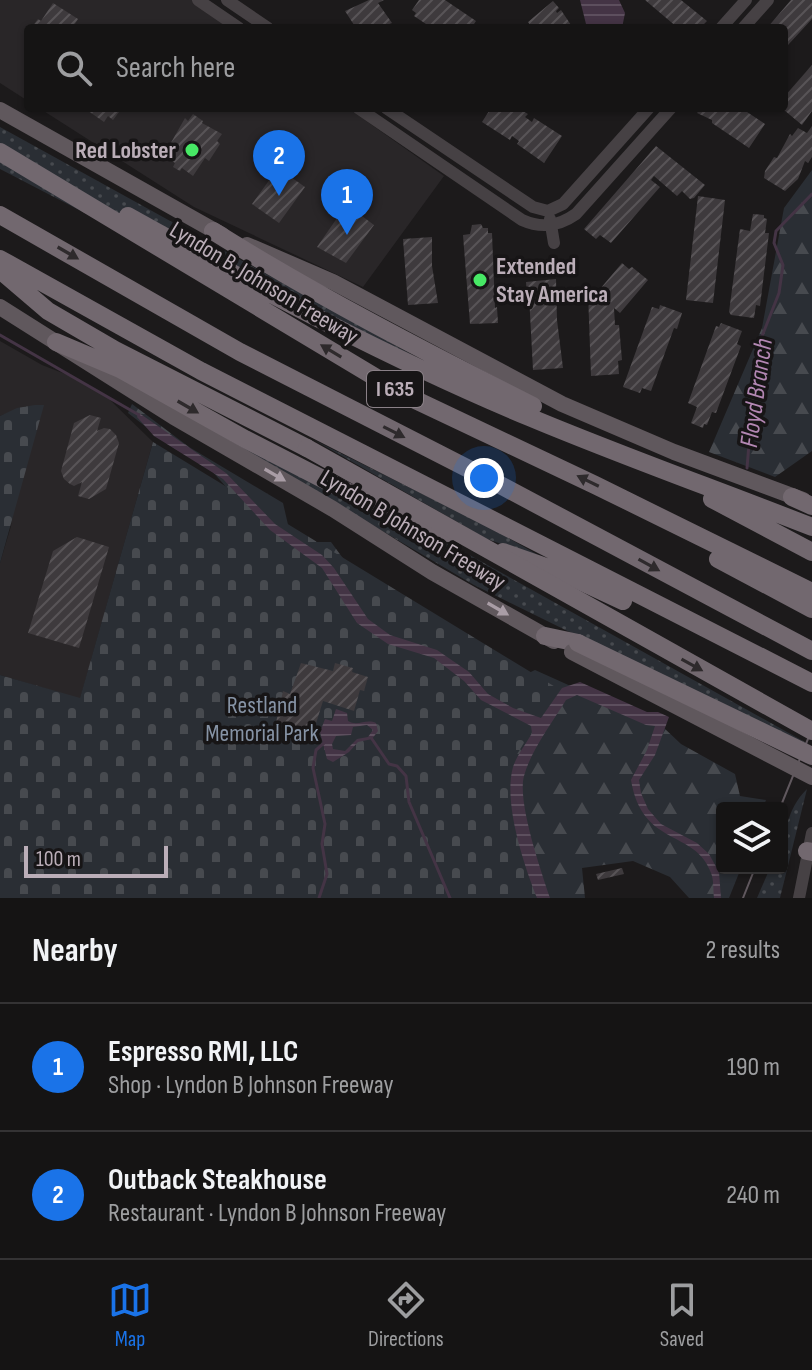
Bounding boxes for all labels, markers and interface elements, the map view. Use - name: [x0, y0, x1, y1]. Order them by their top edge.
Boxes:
- search box: [24, 24, 788, 112]
- icon: search: [52, 46, 96, 90]
- text: Search here: [116, 50, 235, 86]
- pin: 2: [253, 130, 305, 196]
- place label: Red Lobster: [75, 136, 177, 165]
- marker: Red Lobster: [183, 141, 201, 159]
- pin: 1: [321, 169, 373, 235]
- street label: Lyndon B. Johnson Freeway: [164, 215, 364, 351]
- one-way arrow: [57, 246, 79, 260]
- place label: Extended Stay America: [496, 252, 608, 309]
- marker: Extended Stay America: [471, 271, 489, 289]
- water label: Floyd Branch: [734, 336, 780, 450]
- one-way arrow: [320, 344, 342, 358]
- road number: I 635: [367, 371, 423, 407]
- one-way arrow: [177, 399, 199, 413]
- one-way arrow: [382, 425, 405, 439]
- your location: [464, 458, 504, 498]
- street label: Lyndon B Johnson Freeway: [315, 463, 511, 597]
- one-way arrow: [264, 468, 286, 482]
- one-way arrow: [576, 474, 599, 488]
- one-way arrow: [638, 558, 661, 571]
- one-way arrow: [486, 602, 509, 616]
- one-way arrow: [680, 659, 703, 672]
- park label: Restland Memorial Park: [205, 691, 319, 748]
- map controls: [716, 802, 788, 874]
- button: layers: [716, 802, 788, 874]
- scale bar: [24, 842, 168, 878]
- text: 100 m: [36, 846, 81, 873]
- text: Nearby: [32, 930, 118, 971]
- text: 2 results: [706, 935, 780, 966]
- text: Espresso RMI, LLC: [108, 1034, 299, 1070]
- text: 1: [53, 1052, 63, 1083]
- text: 190 m: [727, 1052, 780, 1083]
- text: Shop · Lyndon B Johnson Freeway: [108, 1070, 394, 1101]
- text: Outback Steakhouse: [108, 1162, 327, 1198]
- text: 2: [52, 1180, 64, 1211]
- text: 240 m: [726, 1180, 780, 1211]
- text: Restaurant · Lyndon B Johnson Freeway: [108, 1198, 446, 1229]
- tab: Map: [108, 1278, 152, 1353]
- tab: Directions: [368, 1278, 444, 1353]
- tab: Saved: [660, 1278, 704, 1353]

